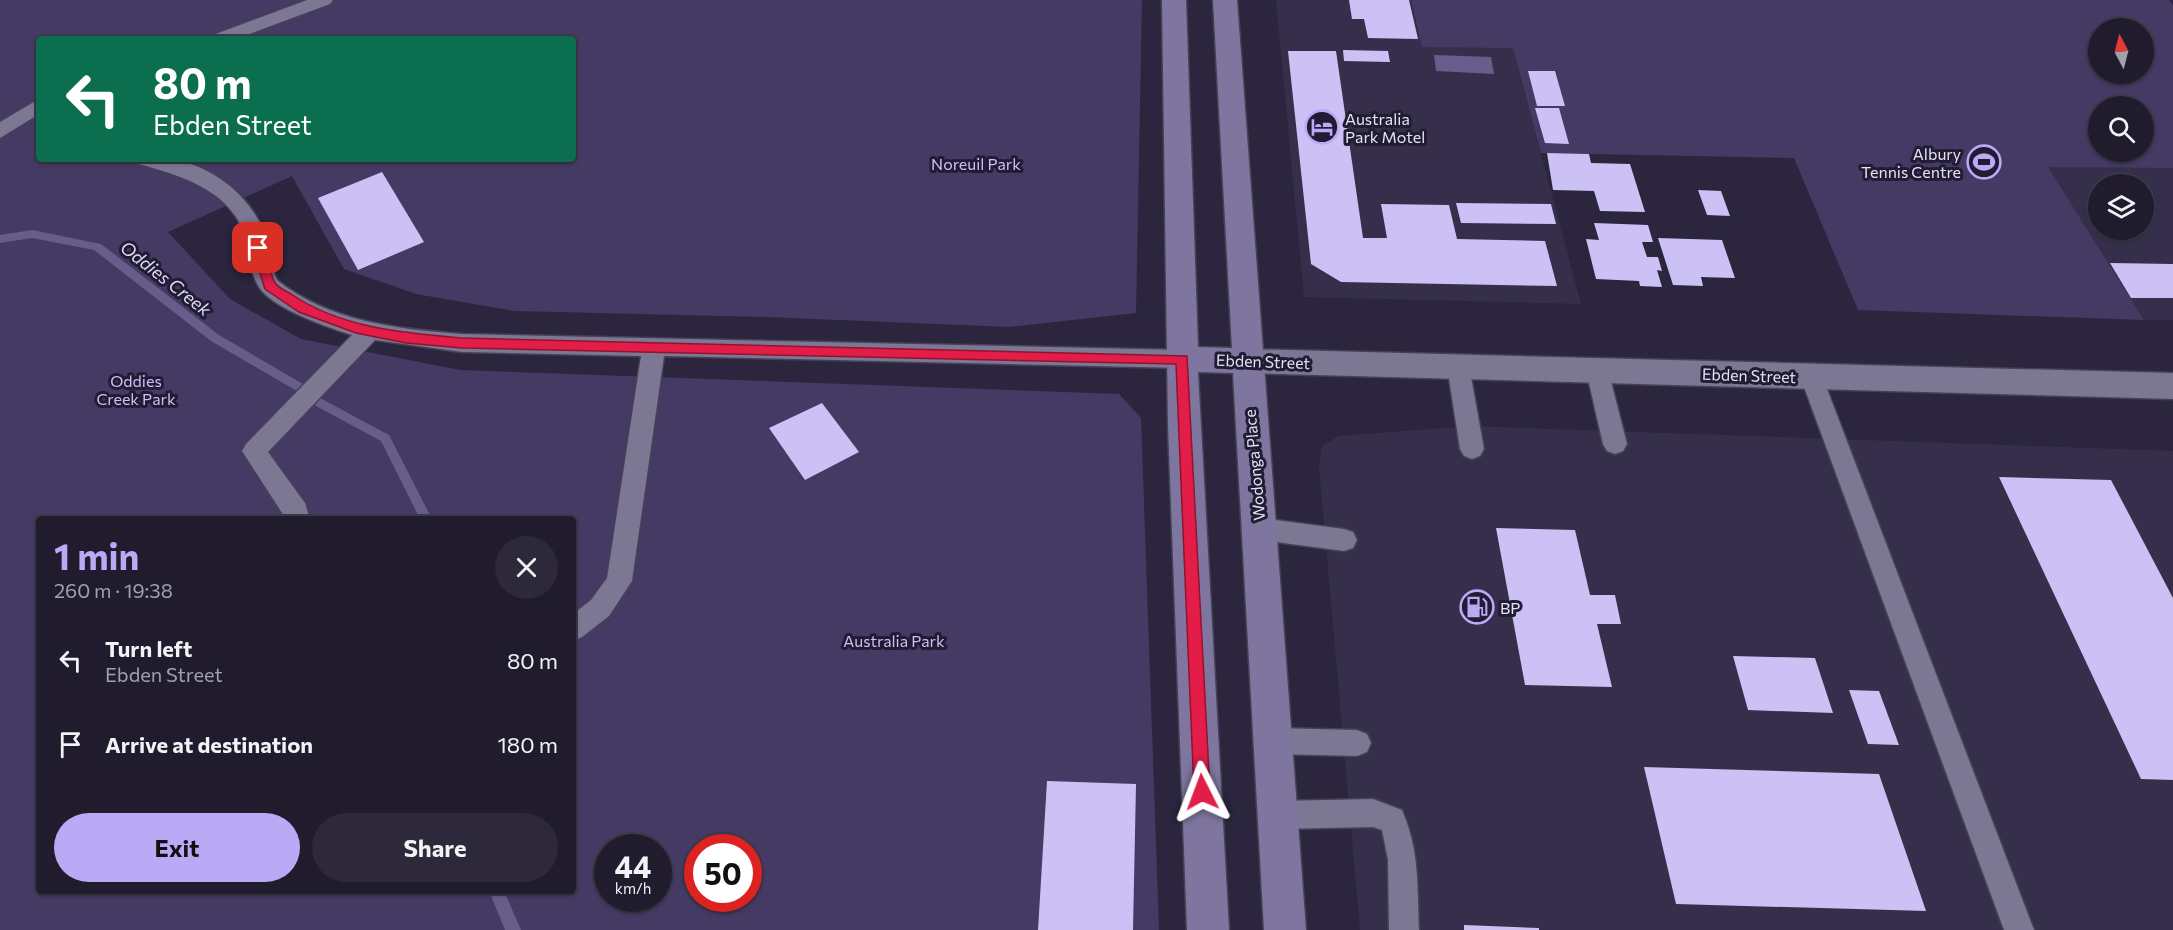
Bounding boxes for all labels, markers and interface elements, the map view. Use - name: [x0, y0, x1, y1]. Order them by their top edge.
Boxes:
- north arrow: [2088, 18, 2154, 84]
- map controls: [2088, 18, 2154, 240]
- text: 80 m: [153, 56, 252, 108]
- icon: left: [54, 60, 132, 138]
- button: search: [2088, 96, 2154, 162]
- text: Ebden Street: [153, 108, 312, 141]
- hotel icon: Australia Park Motel: [1304, 109, 1340, 145]
- place label: Australia Park Motel: [1345, 109, 1425, 146]
- place label: Albury Tennis Centre: [1861, 144, 1961, 181]
- sports icon: Albury Tennis Centre: [1966, 144, 2002, 180]
- park label: Noreuil Park: [931, 154, 1021, 173]
- button: layers: [2088, 174, 2154, 240]
- pin: [232, 222, 283, 273]
- icon: arrive: [241, 231, 274, 264]
- water label: Oddies Creek: [116, 236, 217, 321]
- street label: Ebden Street: [1216, 350, 1311, 372]
- street label: Ebden Street: [1702, 364, 1797, 386]
- park label: Oddies Creek Park: [96, 371, 176, 408]
- street label: Wodonga Place: [1240, 409, 1268, 521]
- text: 1 min: [54, 533, 139, 577]
- button: close: [495, 536, 558, 599]
- text: 260 m · 19:38: [54, 578, 173, 602]
- fuel station icon: BP: [1459, 589, 1495, 625]
- place label: BP: [1500, 598, 1520, 617]
- park label: Australia Park: [843, 631, 945, 650]
- text: Turn left: [105, 635, 192, 662]
- icon: left: [54, 644, 87, 677]
- text: 80 m: [507, 647, 558, 674]
- text: Ebden Street: [105, 662, 223, 686]
- icon: arrive: [54, 728, 87, 761]
- text: Arrive at destination: [105, 731, 313, 758]
- text: 180 m: [497, 731, 558, 758]
- position arrow: [1170, 760, 1234, 824]
- button: Exit: [54, 813, 300, 882]
- button: Share: [312, 813, 558, 882]
- speed limit sign: 50: [684, 834, 762, 912]
- text: 44: [615, 847, 651, 884]
- text: km/h: [615, 879, 651, 897]

